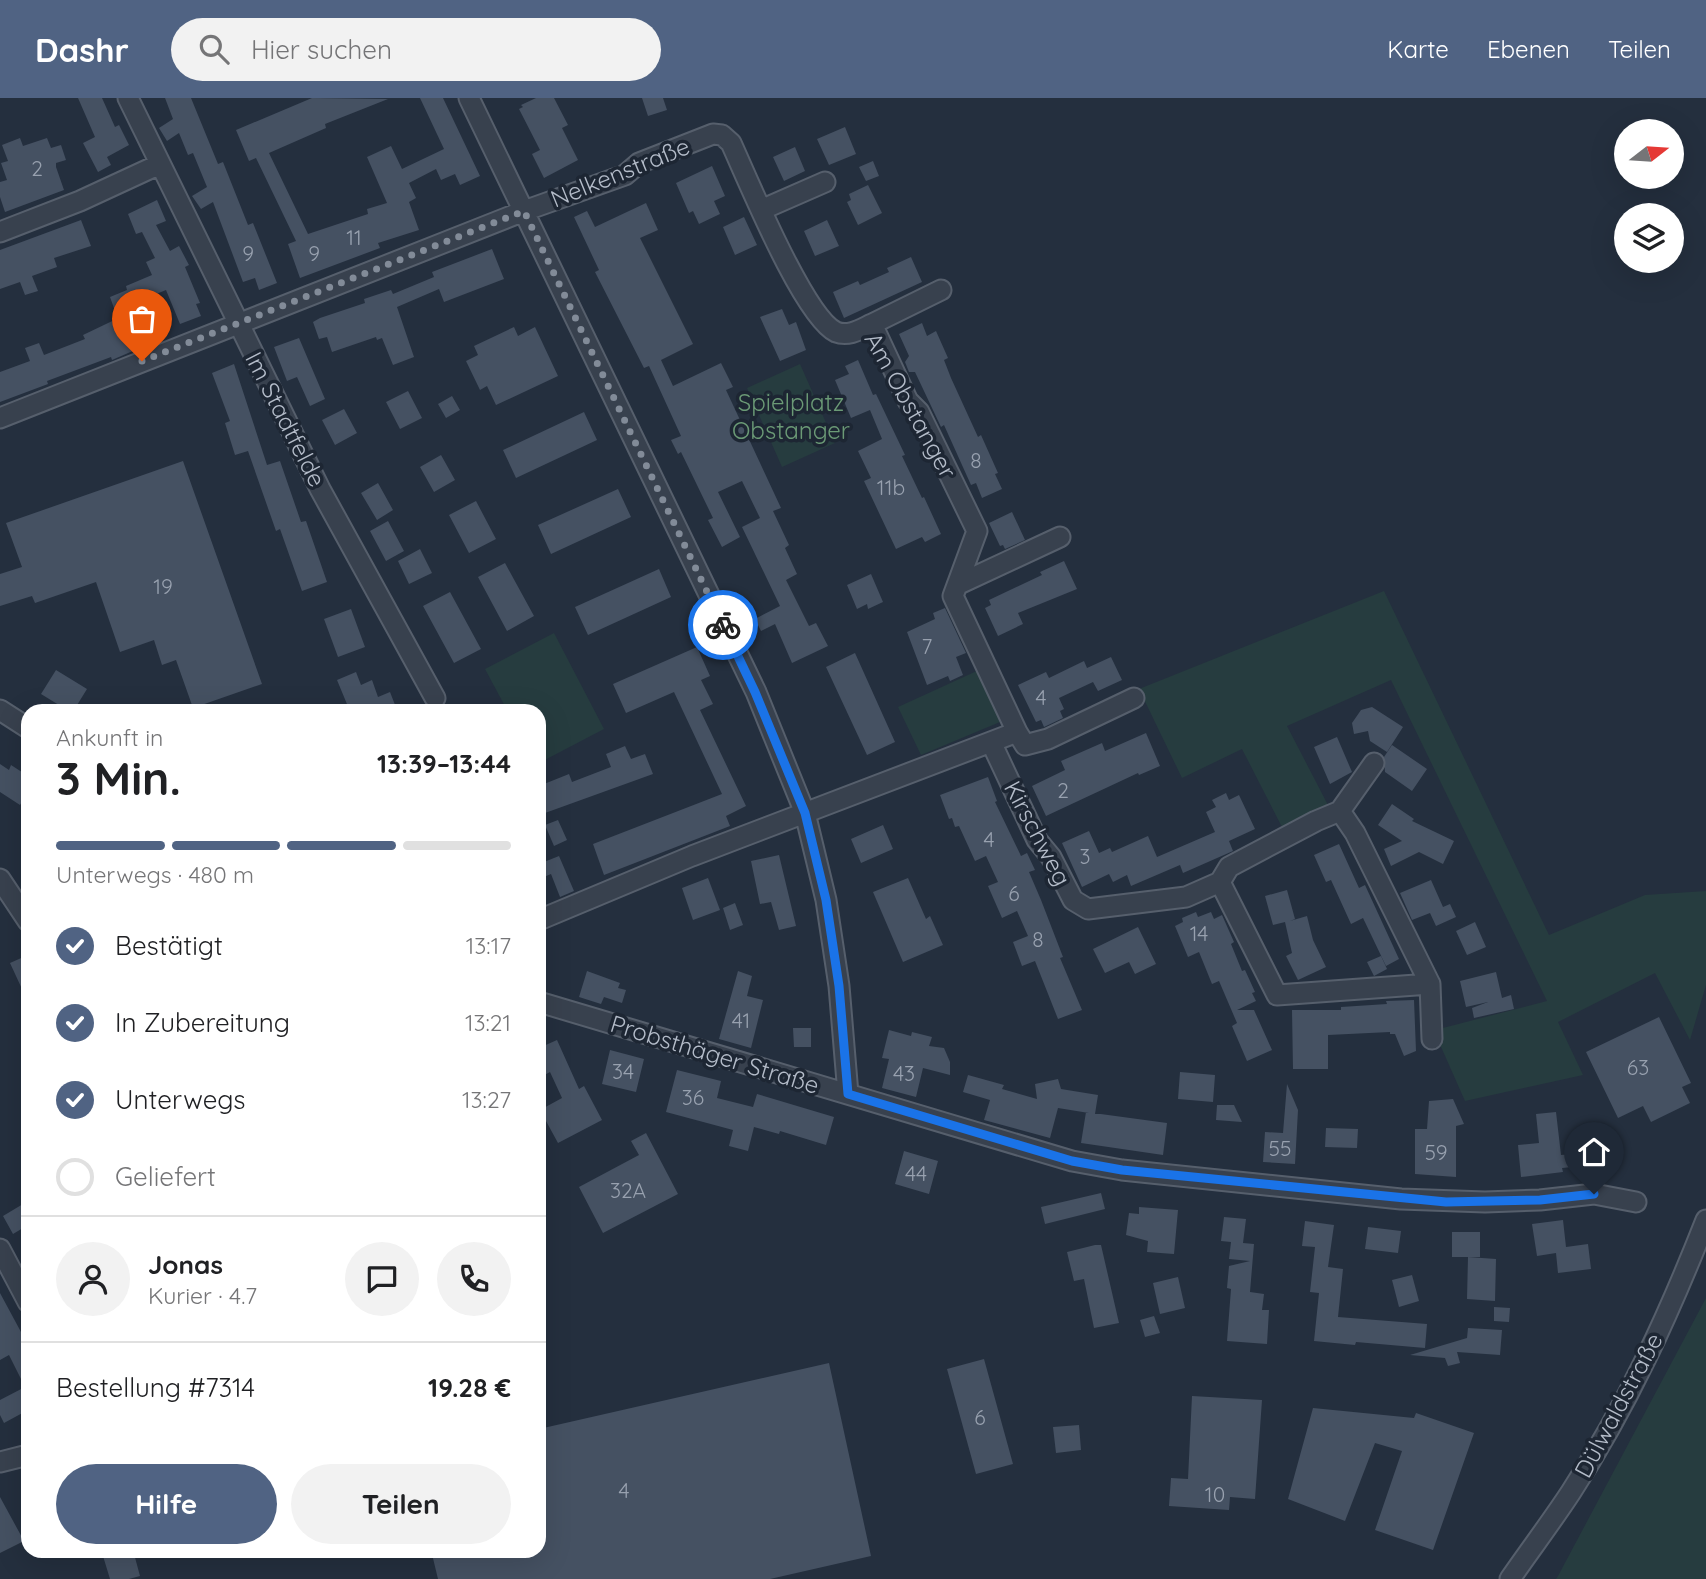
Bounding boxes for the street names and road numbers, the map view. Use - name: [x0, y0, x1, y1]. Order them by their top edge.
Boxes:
- street label: Nelkenstraße: [546, 131, 694, 213]
- street label: Am Obstanger: [859, 327, 963, 483]
- street label: Im Stadtfelde: [239, 347, 333, 491]
- street label: Kirschweg: [998, 775, 1078, 891]
- street label: Probsthäger Straße: [607, 1008, 823, 1100]
- street label: Dülwaldstraße: [1567, 1328, 1669, 1482]

